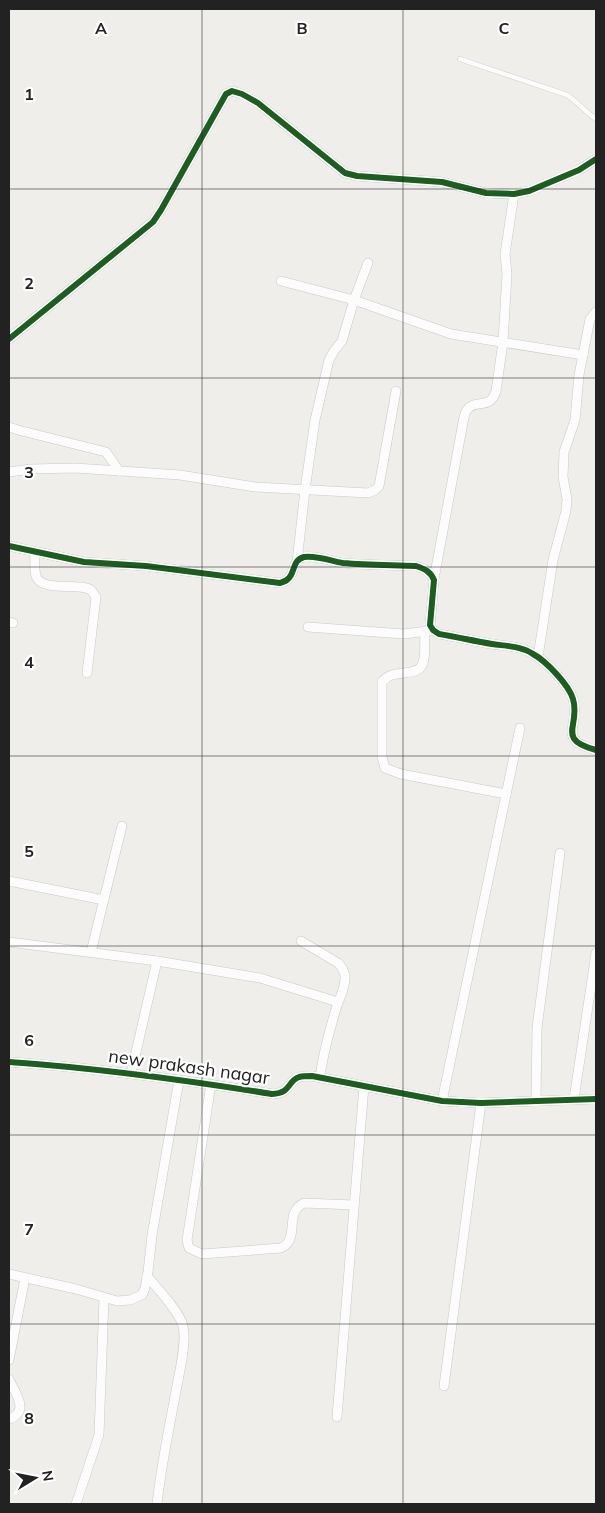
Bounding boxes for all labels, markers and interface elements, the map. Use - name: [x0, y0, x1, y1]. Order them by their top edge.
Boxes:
- text: A: [95, 18, 107, 38]
- text: B: [296, 18, 308, 38]
- text: C: [499, 18, 510, 38]
- text: 1: [24, 84, 34, 104]
- text: 2: [24, 273, 34, 293]
- text: 3: [24, 462, 34, 482]
- text: 4: [24, 652, 34, 672]
- text: 5: [24, 841, 34, 861]
- text: 6: [24, 1030, 34, 1050]
- street label: new prakash nagar: [107, 1044, 271, 1089]
- text: 7: [24, 1219, 34, 1239]
- text: 8: [24, 1408, 34, 1428]
- north arrow: [10, 1453, 60, 1503]
- text: N: [38, 1469, 58, 1483]

